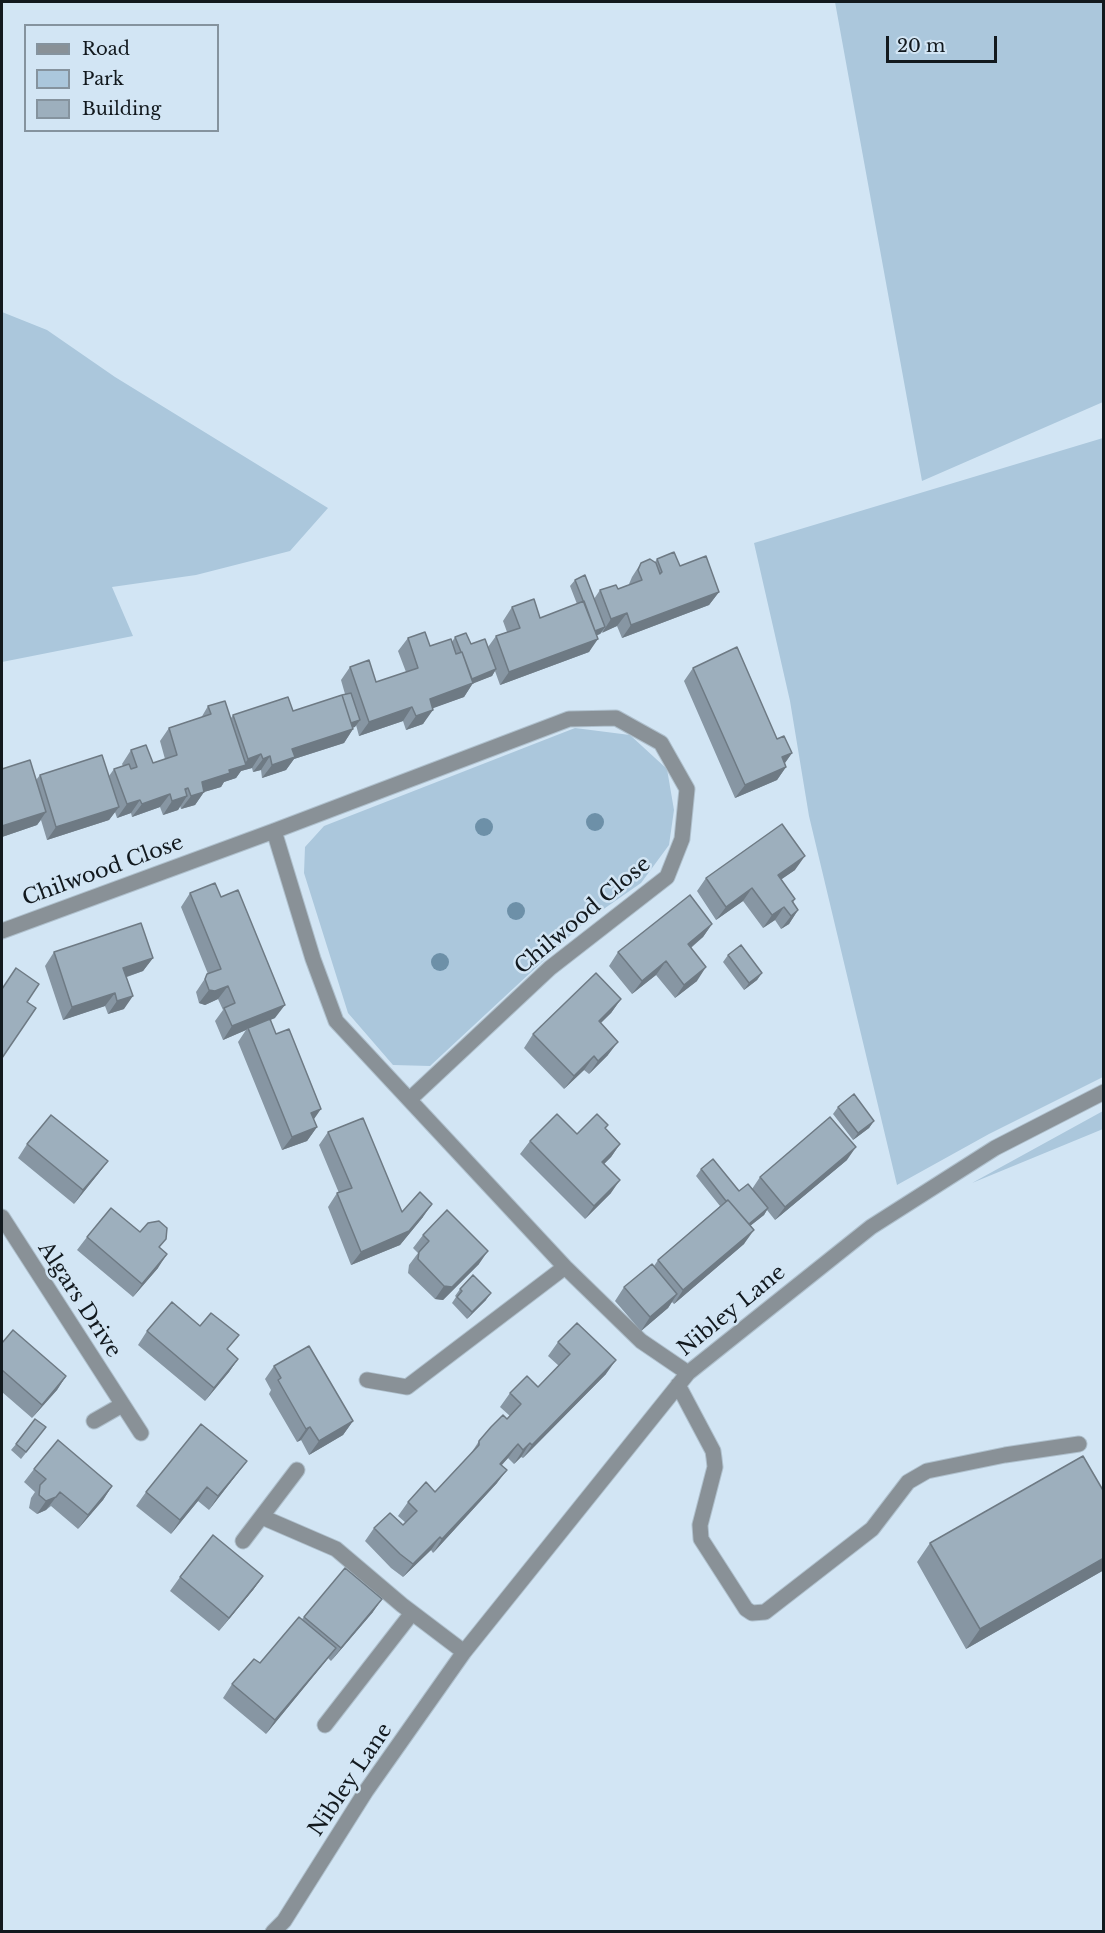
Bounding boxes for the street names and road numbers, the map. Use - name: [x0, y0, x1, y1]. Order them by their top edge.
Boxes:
- street label: Chilwood Close: [19, 830, 187, 912]
- street label: Chilwood Close: [510, 852, 656, 980]
- street label: Algars Drive: [32, 1237, 126, 1363]
- street label: Nibley Lane: [673, 1260, 791, 1362]
- street label: Nibley Lane: [304, 1719, 398, 1841]

